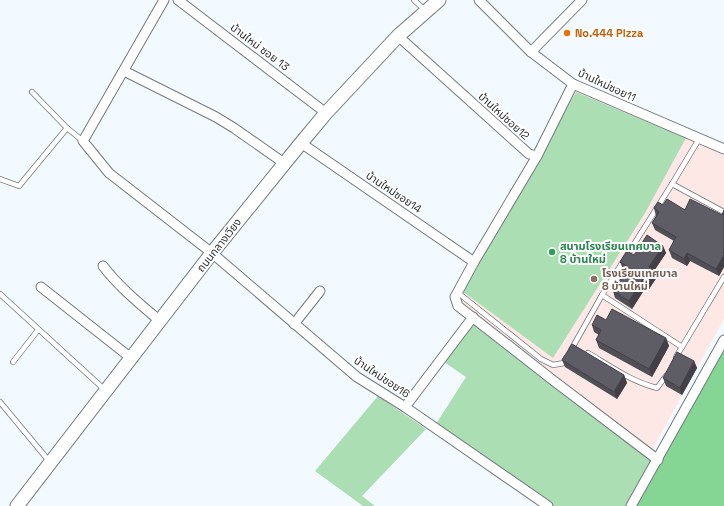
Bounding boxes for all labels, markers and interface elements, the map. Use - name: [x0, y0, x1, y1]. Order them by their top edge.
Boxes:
- street label: บ้านใหม่ ซอย 13: [228, 20, 292, 74]
- place label: No.444 Pizza: [575, 26, 644, 40]
- marker: No.444 Pizza: [562, 28, 572, 38]
- street label: บ้านใหม่ซอย11: [576, 65, 638, 105]
- street label: บ้านใหม่ซอย12: [475, 89, 533, 143]
- street label: บ้านใหม่ซอย14: [363, 168, 425, 216]
- street label: ถนนกลางเวียง: [194, 215, 244, 275]
- place label: สนามโรงเรียนเทศบาล 8 บ้านใหม่: [560, 239, 661, 266]
- marker: สนามโรงเรียนเทศบาล 8 บ้านใหม่: [547, 247, 557, 257]
- place label: โรงเรียนเทศบาล 8 บ้านใหม่: [602, 266, 678, 293]
- marker: โรงเรียนเทศบาล 8 บ้านใหม่: [589, 274, 599, 284]
- street label: บ้านใหม่ซอย16: [351, 353, 413, 401]

